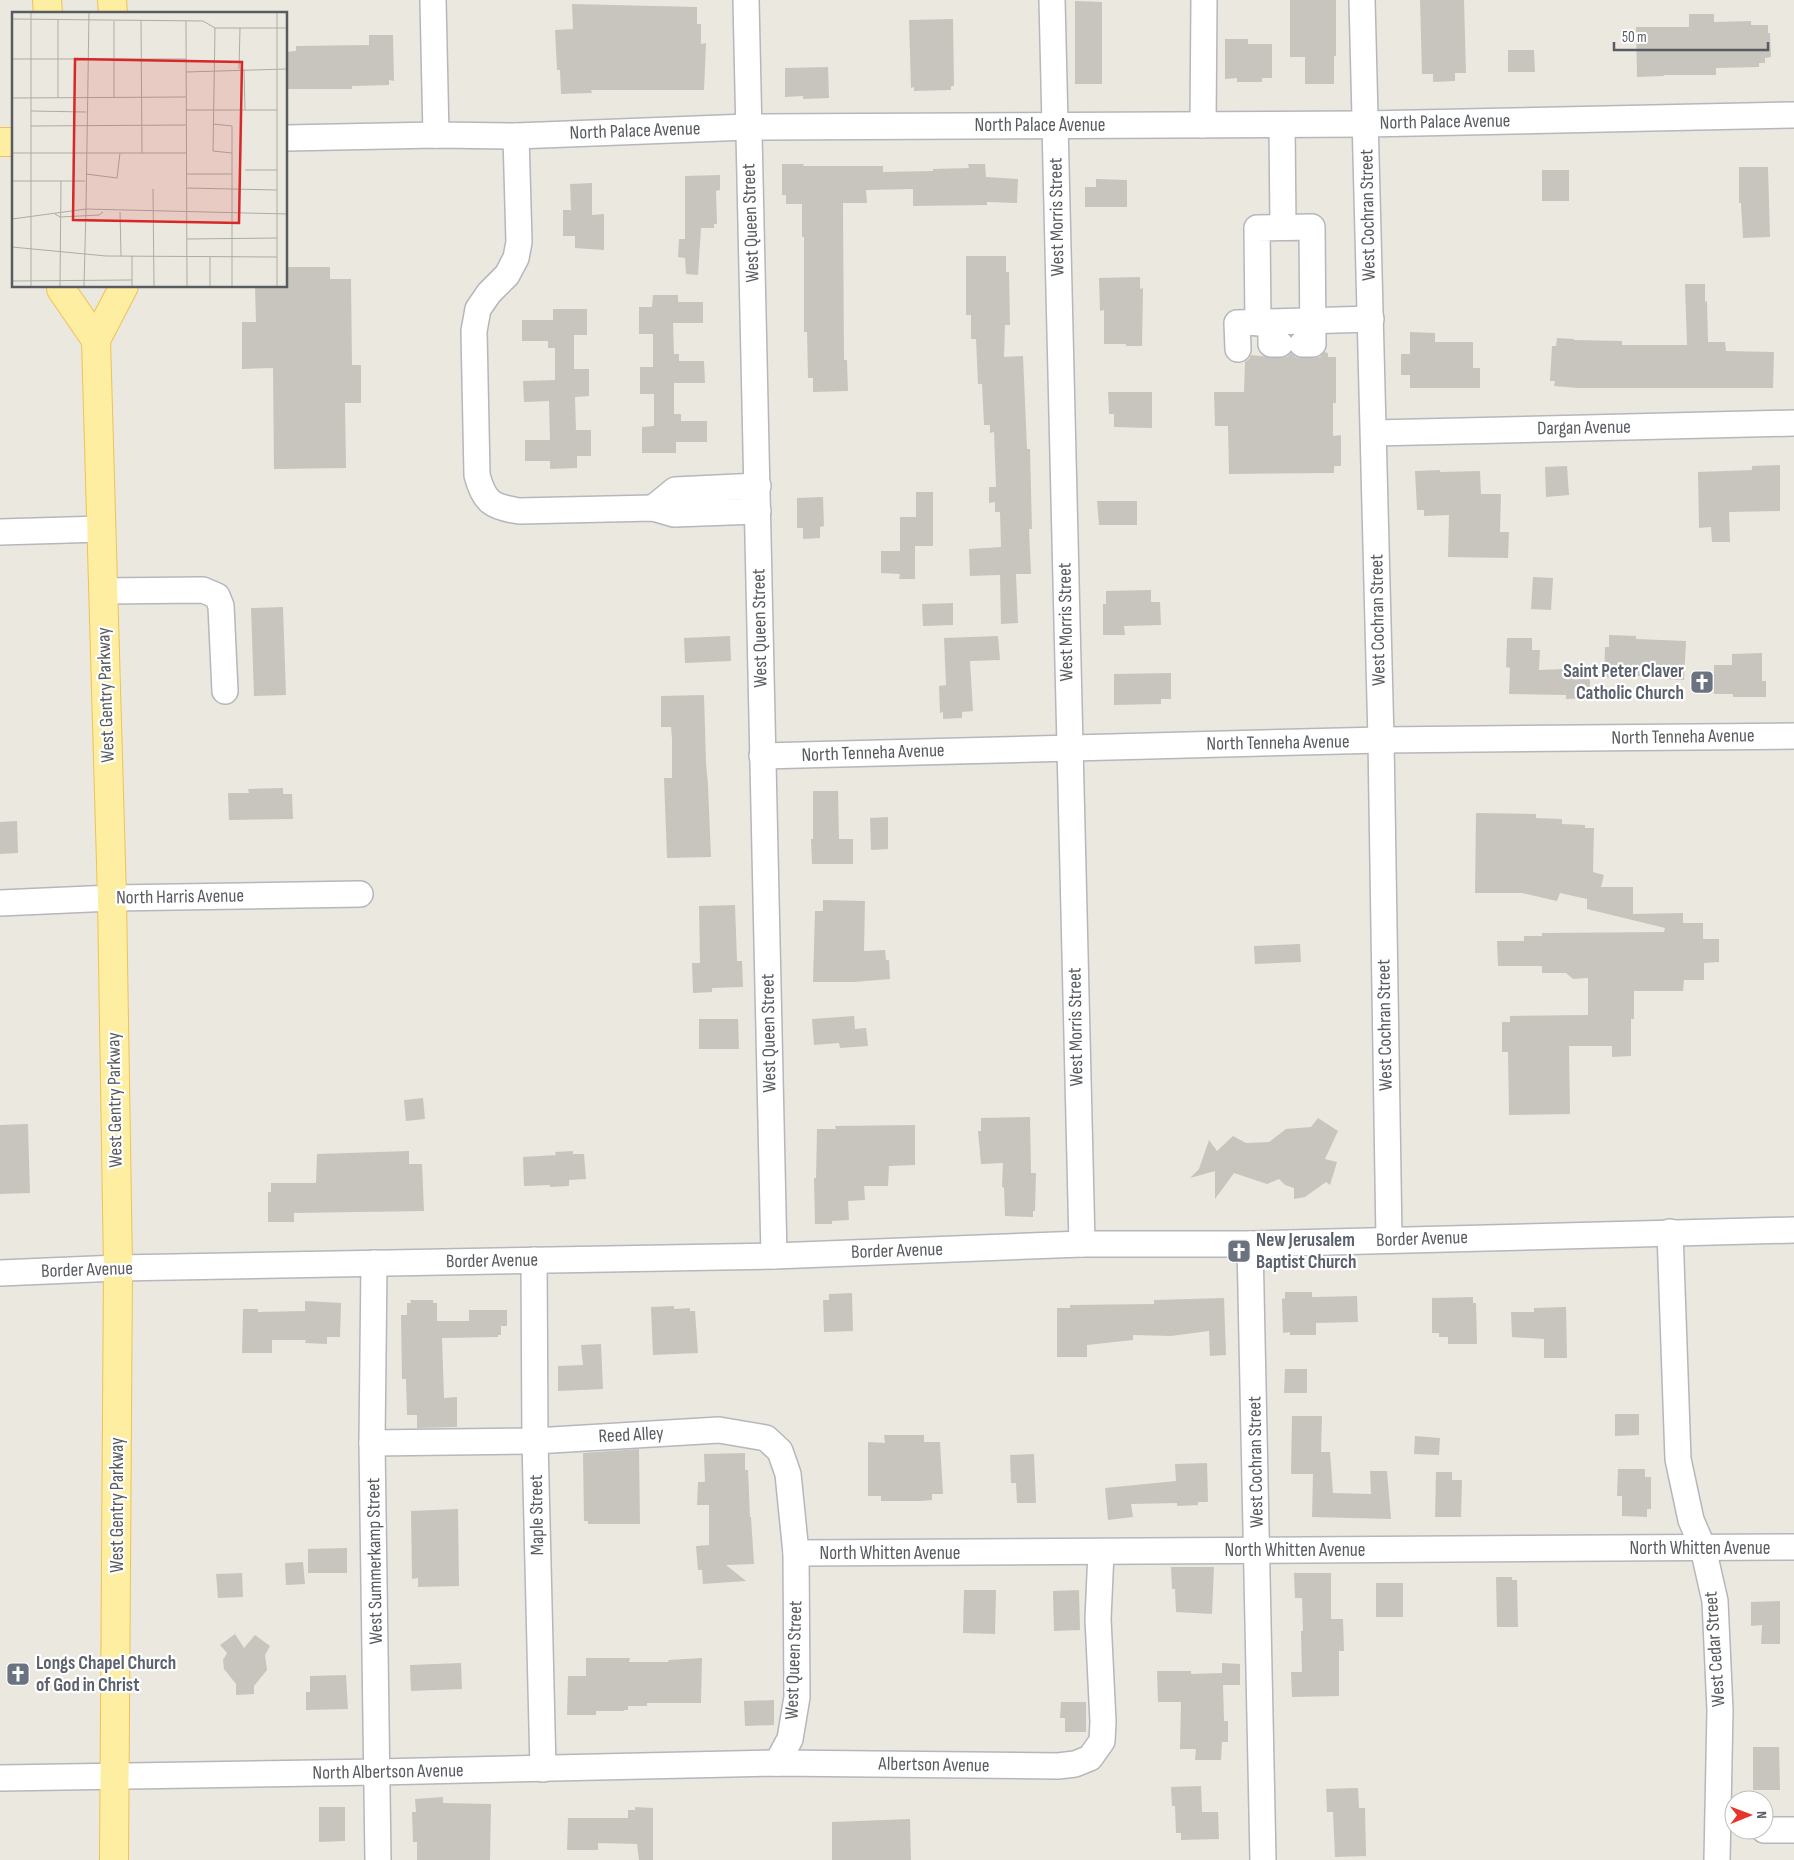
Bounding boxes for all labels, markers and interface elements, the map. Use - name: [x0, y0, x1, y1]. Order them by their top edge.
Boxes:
- inset map: [12, 12, 288, 288]
- scale bar: [1614, 20, 1768, 52]
- text: 50 m: [1622, 28, 1647, 47]
- street label: North Palace Avenue: [1379, 109, 1511, 135]
- street label: North Palace Avenue: [975, 114, 1105, 137]
- street label: North Palace Avenue: [569, 117, 701, 145]
- street label: West Cochran Street: [1355, 149, 1381, 281]
- street label: West Morris Street: [1044, 157, 1070, 277]
- street label: West Queen Street: [737, 163, 765, 283]
- street label: Dargan Avenue: [1537, 416, 1631, 440]
- street label: West Cochran Street: [1365, 554, 1391, 686]
- street label: West Morris Street: [1053, 562, 1079, 682]
- street label: West Queen Street: [747, 568, 773, 688]
- street label: West Gentry Parkway: [92, 626, 120, 763]
- place label: Saint Peter Claver Catholic Church: [1563, 660, 1684, 705]
- church icon: Saint Peter Claver Catholic Church: [1689, 669, 1715, 695]
- street label: North Tenneha Avenue: [1611, 724, 1755, 750]
- street label: North Tenneha Avenue: [1206, 730, 1350, 756]
- street label: North Tenneha Avenue: [801, 739, 945, 767]
- street label: North Harris Avenue: [116, 884, 244, 910]
- street label: West Cochran Street: [1372, 959, 1398, 1091]
- street label: West Morris Street: [1063, 967, 1089, 1087]
- street label: West Queen Street: [756, 973, 782, 1093]
- street label: West Gentry Parkway: [102, 1032, 128, 1168]
- street label: Border Avenue: [1376, 1226, 1468, 1252]
- place label: New Jerusalem Baptist Church: [1256, 1229, 1356, 1274]
- street label: Border Avenue: [851, 1238, 943, 1264]
- church icon: New Jerusalem Baptist Church: [1226, 1238, 1252, 1264]
- street label: Border Avenue: [446, 1249, 538, 1273]
- street label: Border Avenue: [41, 1257, 133, 1283]
- street label: West Cochran Street: [1243, 1396, 1269, 1528]
- street label: Reed Alley: [598, 1422, 665, 1448]
- street label: West Gentry Parkway: [106, 1437, 129, 1573]
- street label: Maple Street: [525, 1474, 549, 1556]
- street label: West Summerkamp Street: [362, 1477, 388, 1645]
- street label: North Whitten Avenue: [1630, 1537, 1770, 1560]
- street label: North Whitten Avenue: [1225, 1539, 1365, 1562]
- street label: North Whitten Avenue: [820, 1542, 960, 1565]
- street label: West Cedar Street: [1699, 1590, 1731, 1708]
- street label: West Queen Street: [780, 1600, 808, 1720]
- place label: Longs Chapel Church of God in Christ: [36, 1652, 176, 1697]
- church icon: Longs Chapel Church of God in Christ: [5, 1661, 31, 1687]
- street label: Albertson Avenue: [877, 1753, 990, 1777]
- street label: North Albertson Avenue: [312, 1759, 464, 1785]
- north arrow: [1724, 1790, 1774, 1840]
- text: N: [1753, 1811, 1770, 1819]

